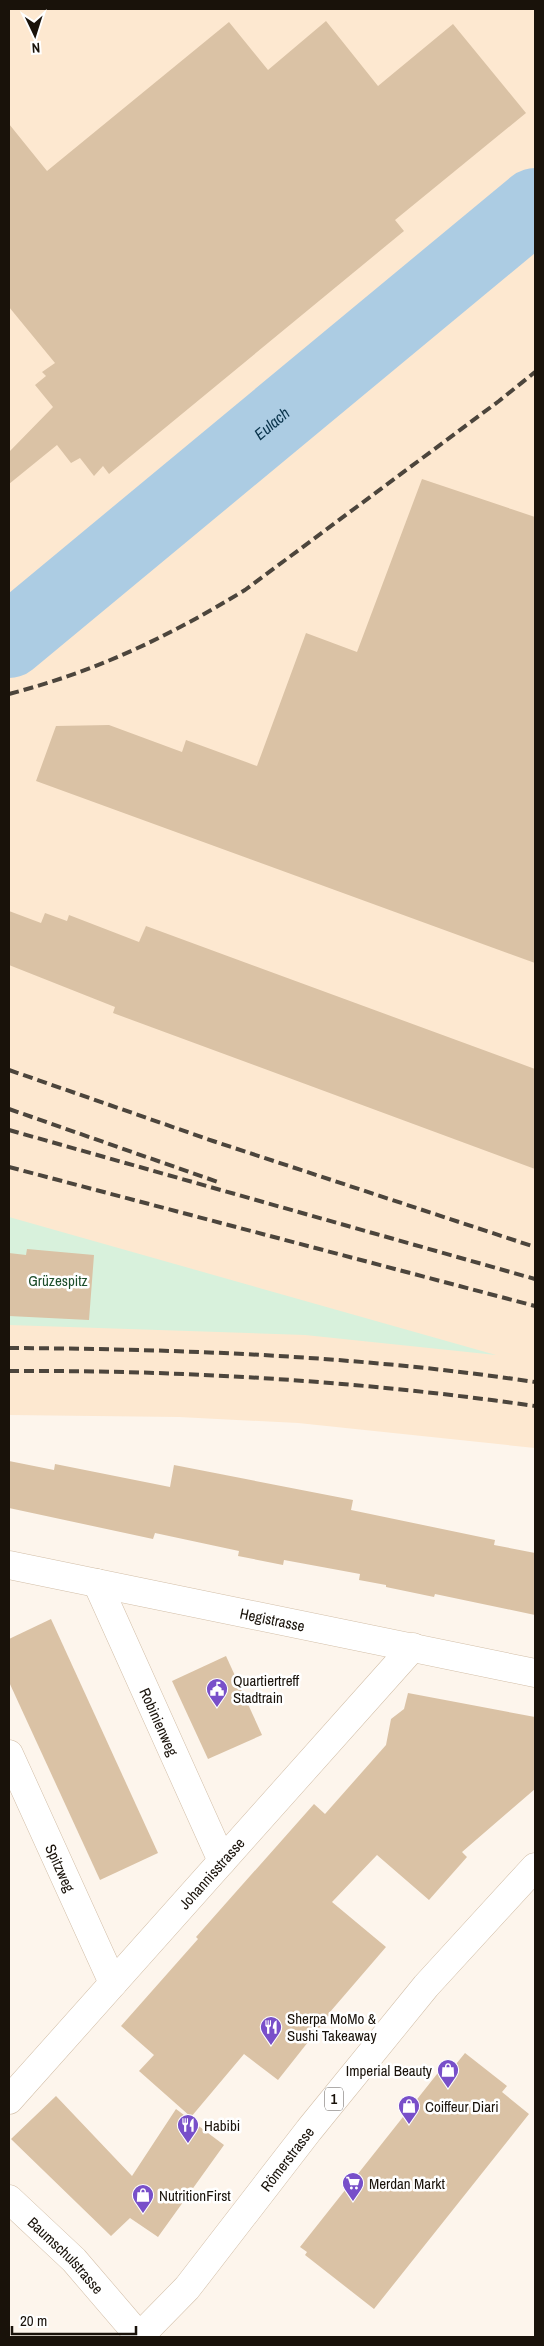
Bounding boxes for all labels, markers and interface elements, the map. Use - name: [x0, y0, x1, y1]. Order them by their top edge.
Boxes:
- north arrow: [10, 10, 60, 60]
- text: N: [31, 39, 41, 57]
- water label: Eulach: [249, 402, 294, 445]
- park label: Grüzespitz: [28, 1270, 88, 1291]
- street label: Hegistrasse: [238, 1602, 307, 1636]
- place label: Quartiertreff Stadtrain: [233, 1670, 299, 1708]
- public building icon: Quartiertreff Stadtrain: [205, 1677, 229, 1708]
- street label: Robinienweg: [135, 1684, 184, 1759]
- street label: Johannisstrasse: [174, 1833, 249, 1914]
- street label: Spitzweg: [41, 1840, 81, 1895]
- place label: Sherpa MoMo & Sushi Takeaway: [287, 2008, 377, 2046]
- restaurant icon: Sherpa MoMo & Sushi Takeaway: [259, 2015, 283, 2046]
- shop icon: Imperial Beauty: [436, 2058, 460, 2089]
- place label: Imperial Beauty: [346, 2060, 433, 2081]
- road number: 1: [325, 2088, 343, 2110]
- shop icon: Coiffeur Diari: [397, 2094, 421, 2125]
- place label: Coiffeur Diari: [425, 2096, 499, 2117]
- restaurant icon: Habibi: [176, 2113, 200, 2144]
- place label: Habibi: [204, 2115, 240, 2136]
- street label: Römerstrasse: [255, 2122, 319, 2195]
- supermarket icon: Merdan Markt: [341, 2171, 365, 2202]
- place label: Merdan Markt: [369, 2173, 445, 2194]
- shop icon: NutritionFirst: [131, 2183, 155, 2214]
- place label: NutritionFirst: [159, 2185, 231, 2206]
- street label: Baumschulstrasse: [23, 2212, 109, 2298]
- scale bar: [12, 2304, 136, 2336]
- text: 20 m: [20, 2310, 47, 2331]

